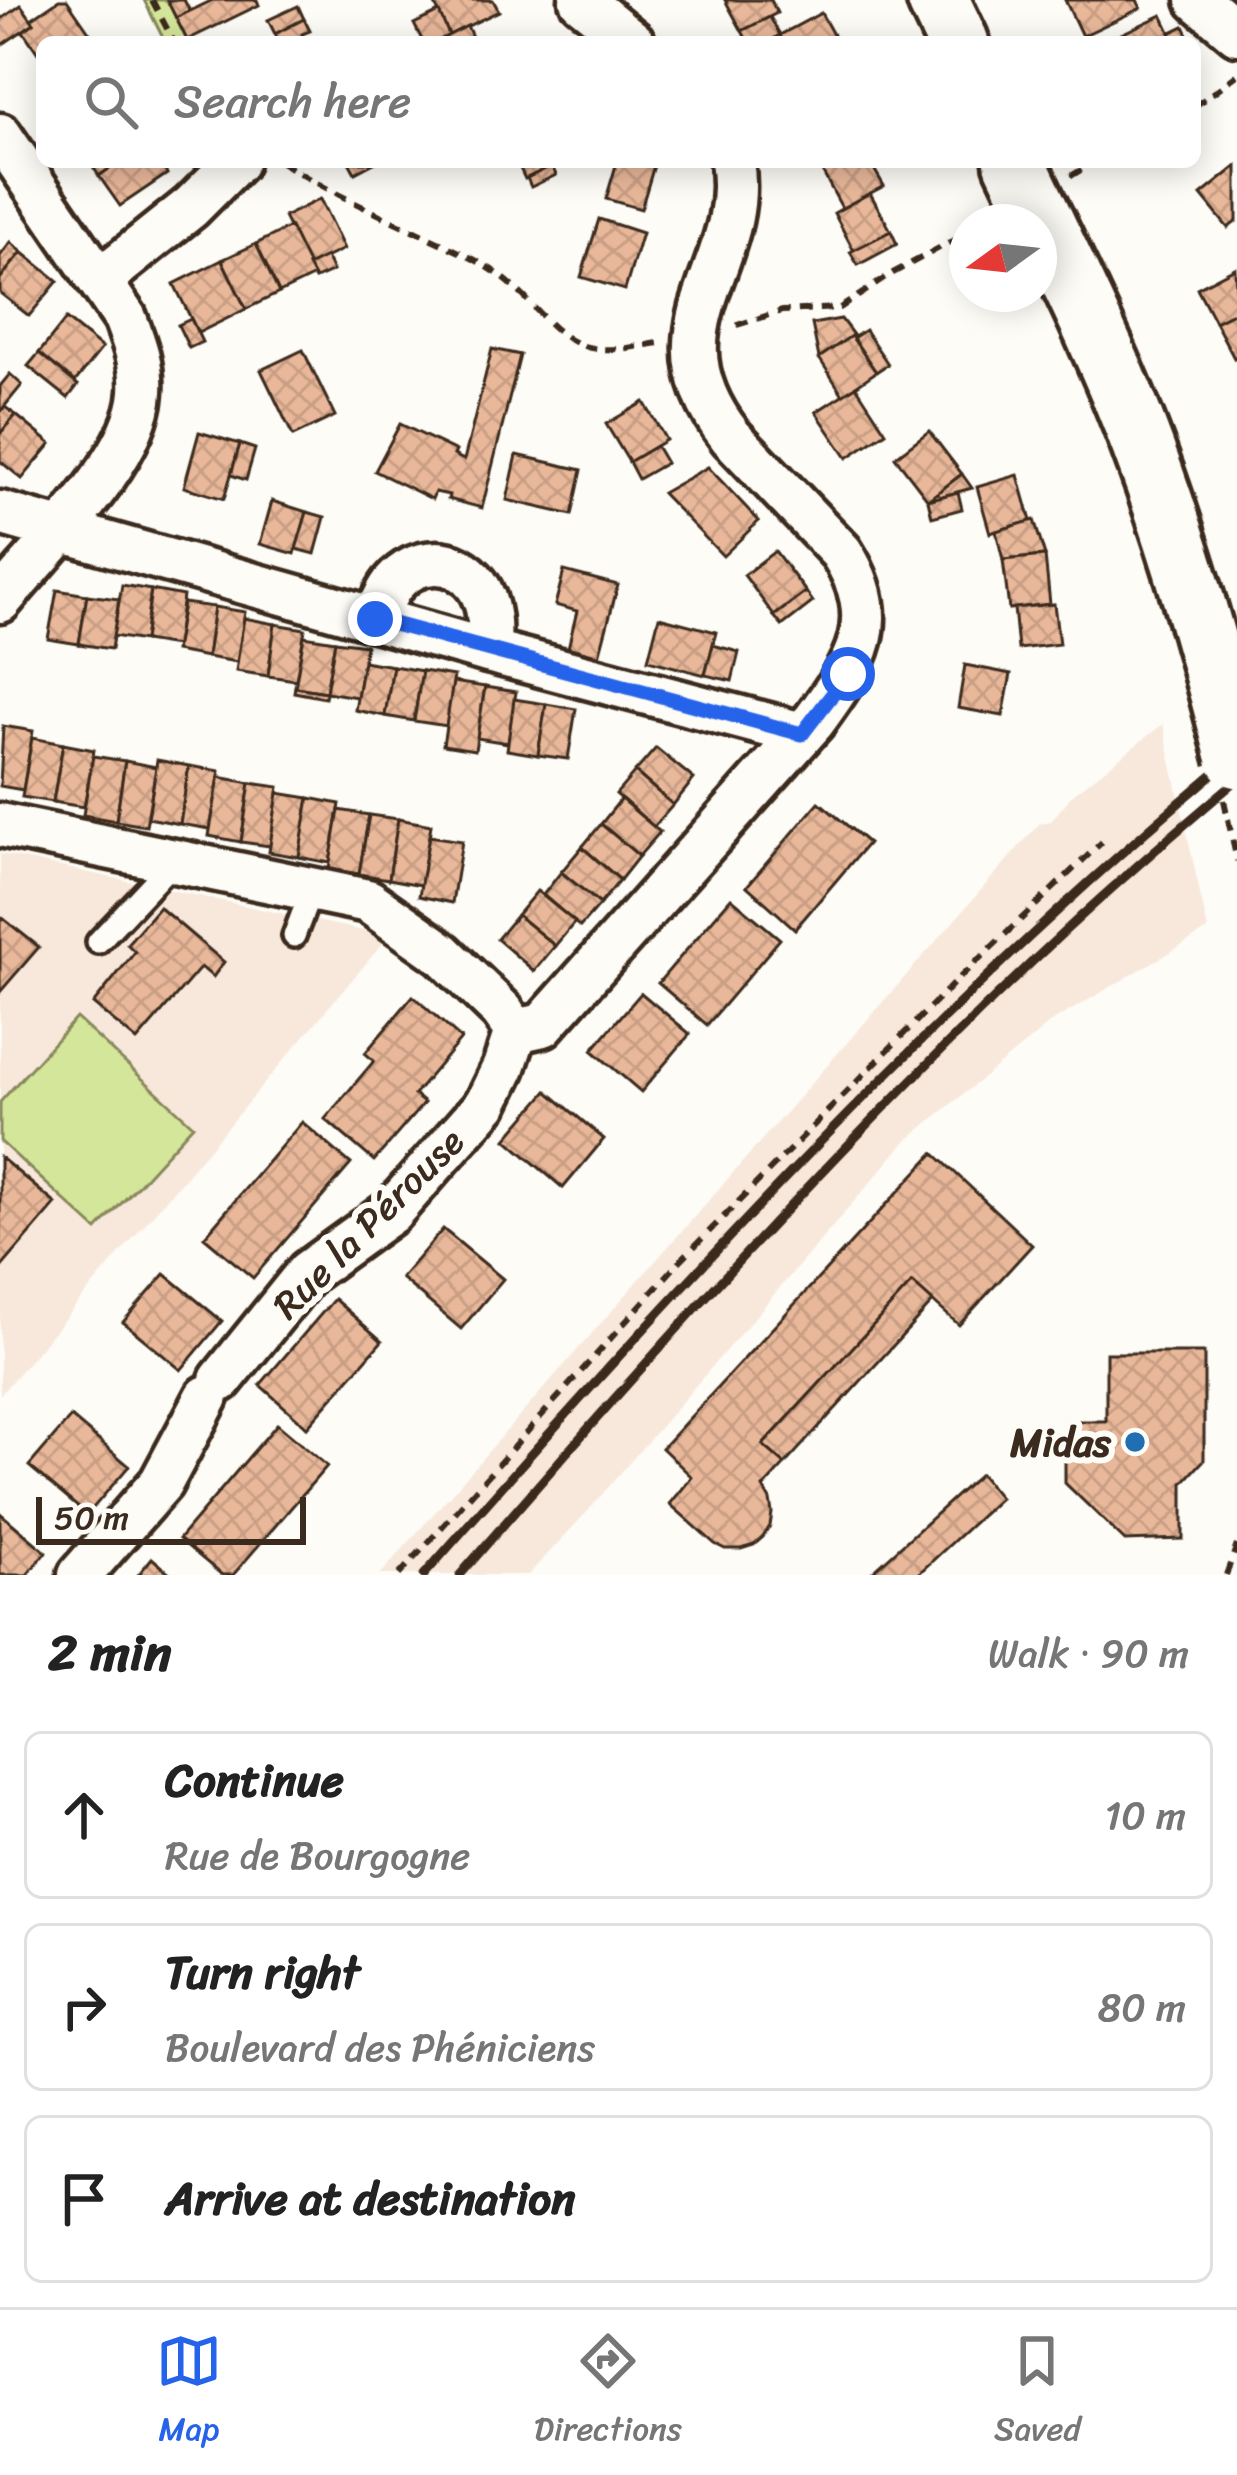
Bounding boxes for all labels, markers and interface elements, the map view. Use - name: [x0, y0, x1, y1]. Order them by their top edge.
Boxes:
- search box: [36, 36, 1201, 168]
- text: Search here: [174, 62, 411, 142]
- icon: search: [78, 69, 144, 135]
- north arrow: [949, 204, 1057, 312]
- route end: [348, 592, 402, 646]
- route start: [821, 647, 875, 701]
- street label: Rue la Pérouse: [255, 1110, 481, 1336]
- place label: Midas: [1009, 1408, 1112, 1477]
- marker: Midas: [1122, 1429, 1148, 1455]
- text: 50 m: [54, 1489, 129, 1547]
- scale bar: [36, 1491, 306, 1544]
- text: 2 min: [48, 1608, 171, 1698]
- text: Walk · 90 m: [988, 1619, 1189, 1688]
- text: Continue: [165, 1741, 344, 1821]
- text: 10 m: [1105, 1781, 1186, 1850]
- icon: ahead: [51, 1782, 117, 1848]
- text: Rue de Bourgogne: [165, 1821, 470, 1890]
- text: Turn right: [165, 1933, 360, 2013]
- text: 80 m: [1098, 1973, 1186, 2042]
- icon: right: [51, 1974, 117, 2040]
- text: Boulevard des Phéniciens: [165, 2013, 595, 2082]
- text: Arrive at destination: [165, 2159, 575, 2239]
- icon: arrive: [51, 2166, 117, 2232]
- tab: Map: [156, 2328, 222, 2458]
- tab: Directions: [534, 2328, 682, 2458]
- tab: Saved: [994, 2328, 1081, 2458]

